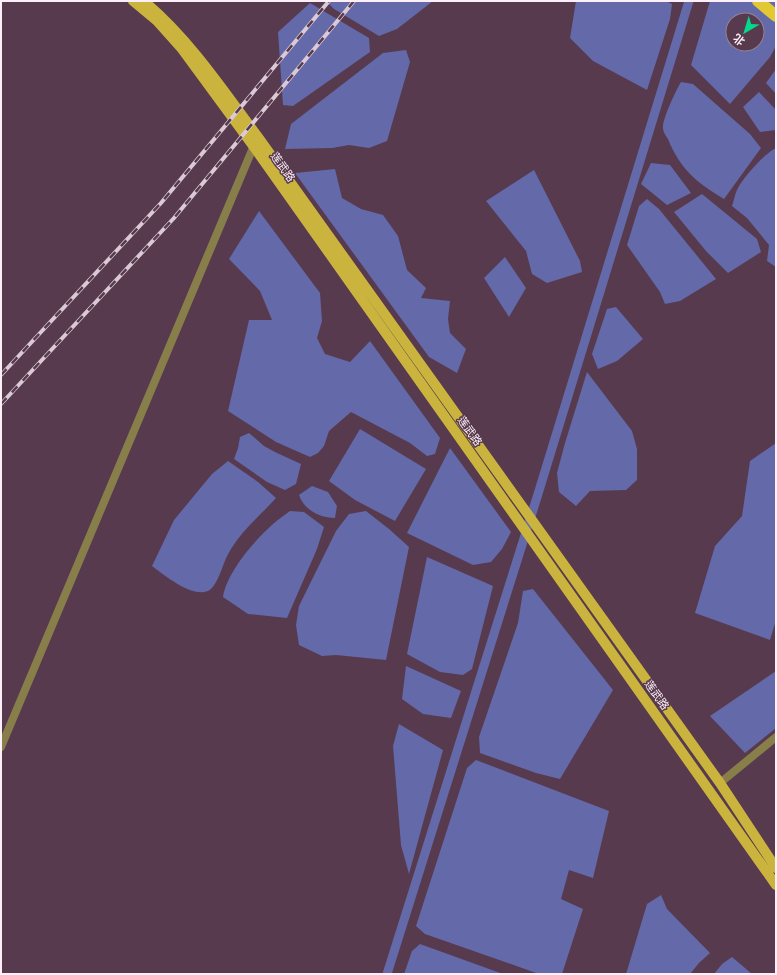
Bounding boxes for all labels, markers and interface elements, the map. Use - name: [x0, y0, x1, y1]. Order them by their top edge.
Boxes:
- north arrow: [725, 12, 765, 52]
- text: 北: [730, 31, 747, 50]
- street label: 莲武路: [268, 149, 299, 185]
- street label: 莲武路: [455, 413, 486, 449]
- street label: 莲武路: [642, 677, 673, 713]

